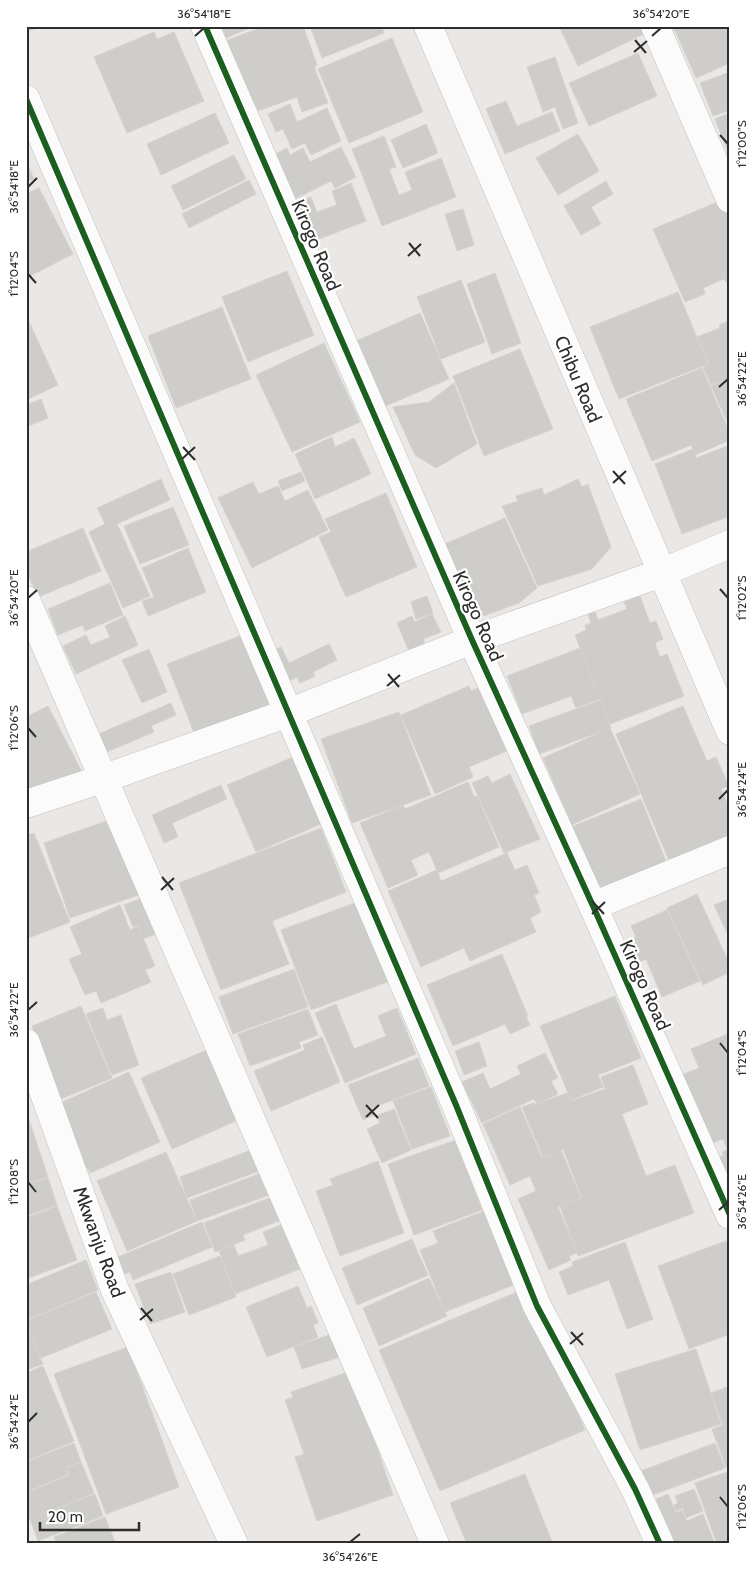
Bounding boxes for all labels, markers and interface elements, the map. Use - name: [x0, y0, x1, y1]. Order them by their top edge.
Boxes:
- text: 36°54'18"E: [177, 6, 231, 21]
- text: 36°54'20"E: [632, 6, 690, 21]
- text: 1°12'00"S: [734, 120, 749, 168]
- text: 36°54'18"E: [6, 160, 21, 214]
- street label: Kirogo Road: [286, 196, 346, 294]
- text: 1°12'04"S: [6, 251, 21, 297]
- street label: Chibu Road: [549, 332, 607, 426]
- text: 36°54'22"E: [734, 351, 749, 407]
- street label: Kirogo Road: [448, 567, 508, 665]
- text: 36°54'20"E: [6, 569, 21, 627]
- text: 1°12'02"S: [734, 575, 749, 621]
- text: 1°12'06"S: [6, 705, 21, 751]
- text: 36°54'24"E: [734, 762, 749, 818]
- street label: Kirogo Road: [615, 936, 675, 1034]
- text: 36°54'22"E: [6, 982, 21, 1038]
- text: 1°12'04"S: [734, 1030, 749, 1076]
- text: 1°12'08"S: [6, 1159, 21, 1205]
- text: 36°54'26"E: [734, 1174, 749, 1230]
- street label: Mkwanju Road: [68, 1183, 130, 1301]
- text: 36°54'24"E: [6, 1394, 21, 1450]
- text: 1°12'06"S: [734, 1484, 749, 1530]
- scale bar: [40, 1500, 139, 1532]
- text: 20 m: [48, 1508, 83, 1526]
- text: 36°54'26"E: [322, 1549, 378, 1564]

